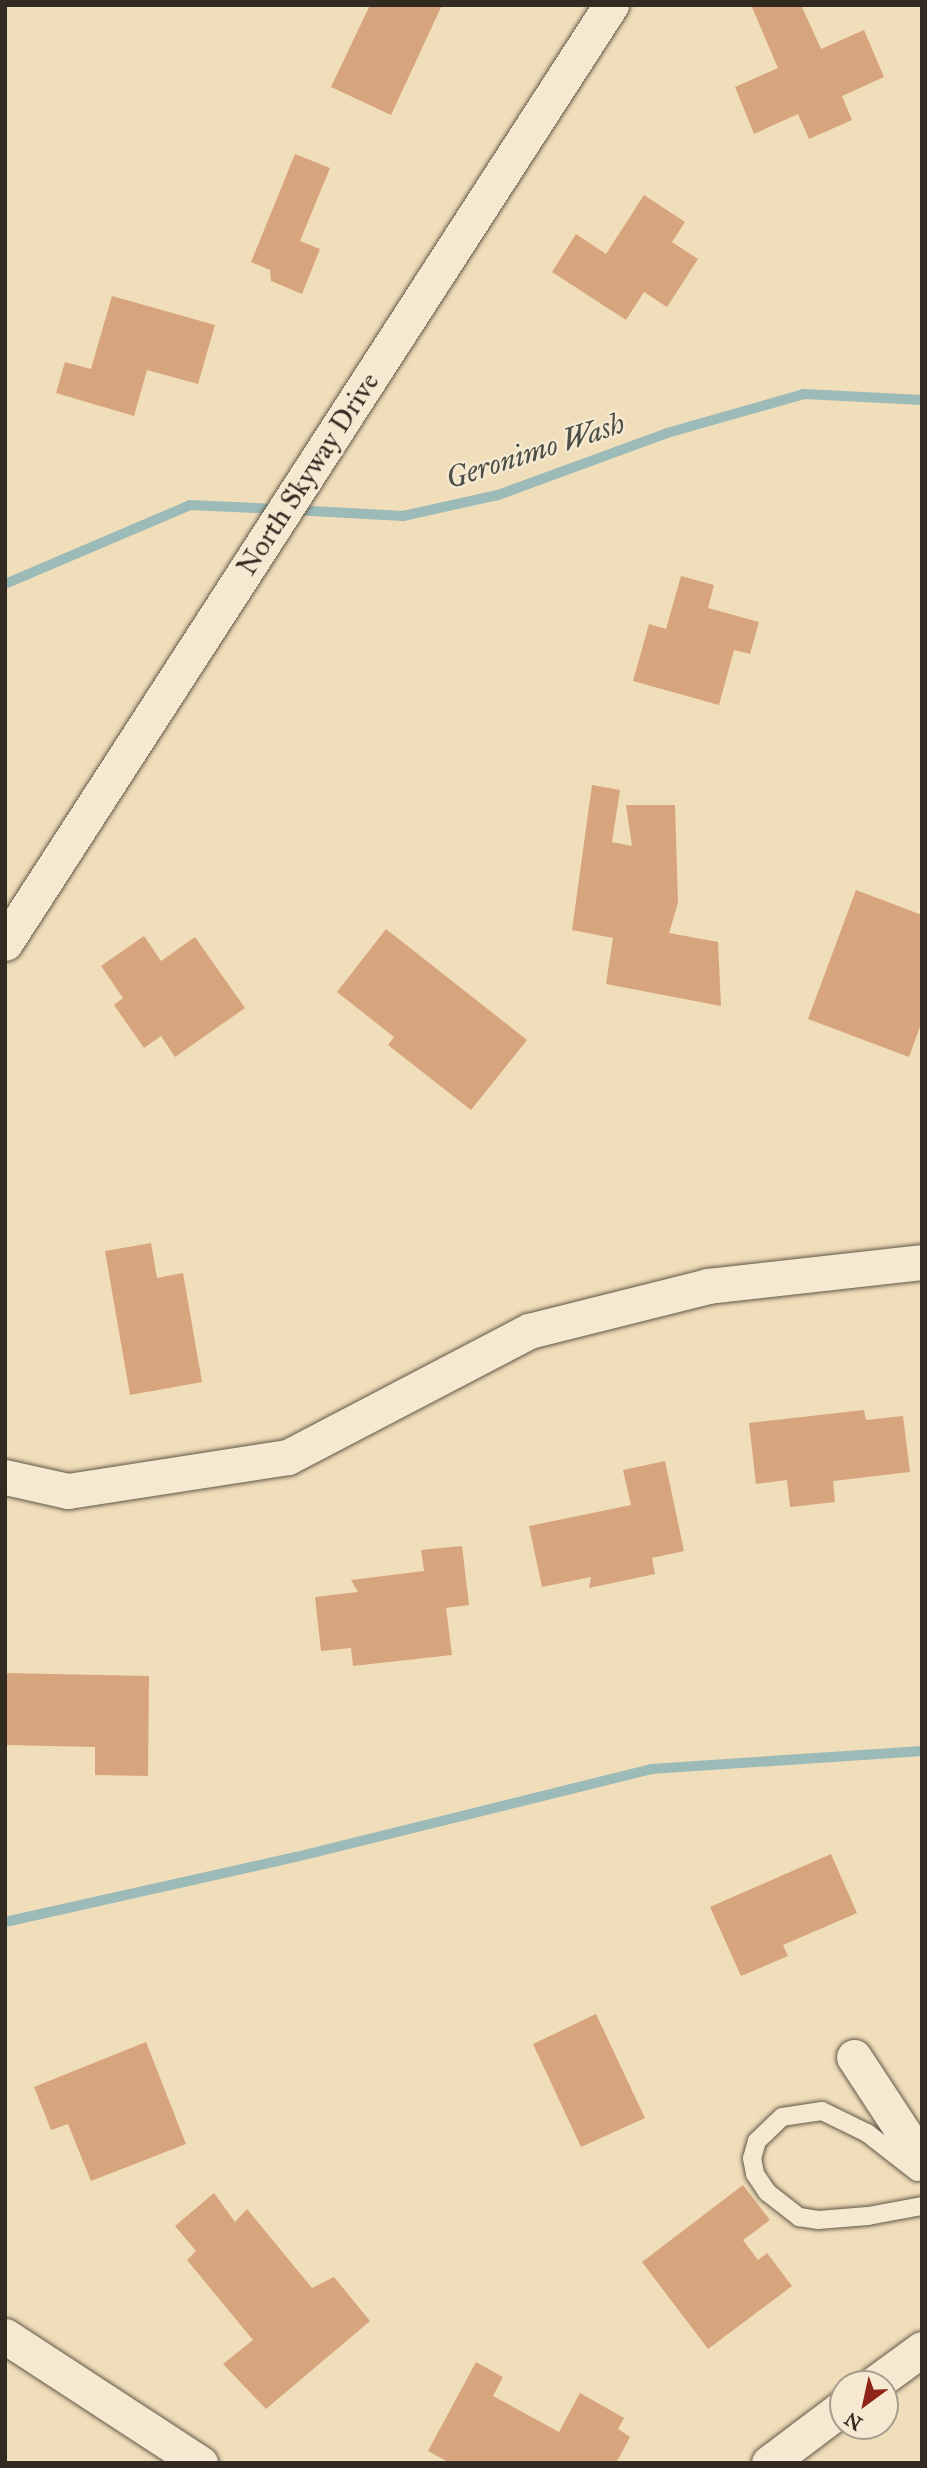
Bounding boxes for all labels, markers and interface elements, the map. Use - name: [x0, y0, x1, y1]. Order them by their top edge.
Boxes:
- street label: North Skyway Drive: [230, 366, 386, 582]
- water label: Geronimo Wash: [441, 405, 629, 497]
- north arrow: [829, 2370, 899, 2440]
- text: N: [840, 2407, 866, 2435]

